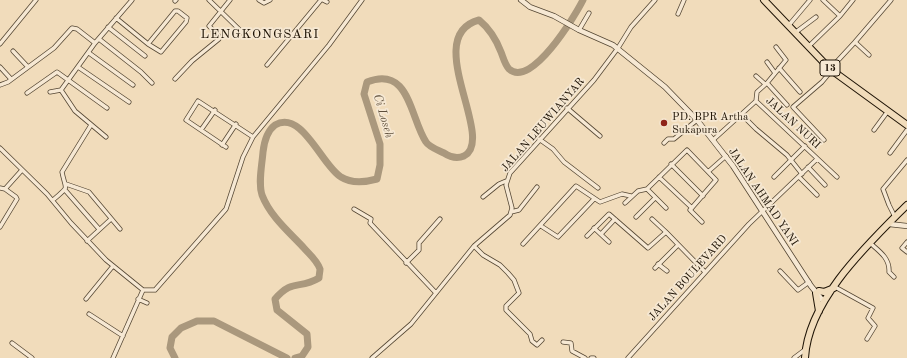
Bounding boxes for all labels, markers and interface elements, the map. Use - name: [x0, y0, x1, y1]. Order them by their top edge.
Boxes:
- district label: LENGKONGSARI: [201, 27, 319, 43]
- road number: 13: [820, 60, 840, 76]
- street label: JALAN LEUWIANYAR: [498, 75, 588, 175]
- water label: Ci Loseh: [370, 92, 396, 140]
- street label: JALAN NURI: [763, 94, 823, 152]
- place label: PD. BPR Artha Sukapura: [672, 110, 748, 136]
- marker: PD. BPR Artha Sukapura: [659, 118, 669, 128]
- street label: JALAN AHMAD YANI: [725, 146, 801, 248]
- street label: JALAN BOULEVARD: [646, 232, 730, 324]

